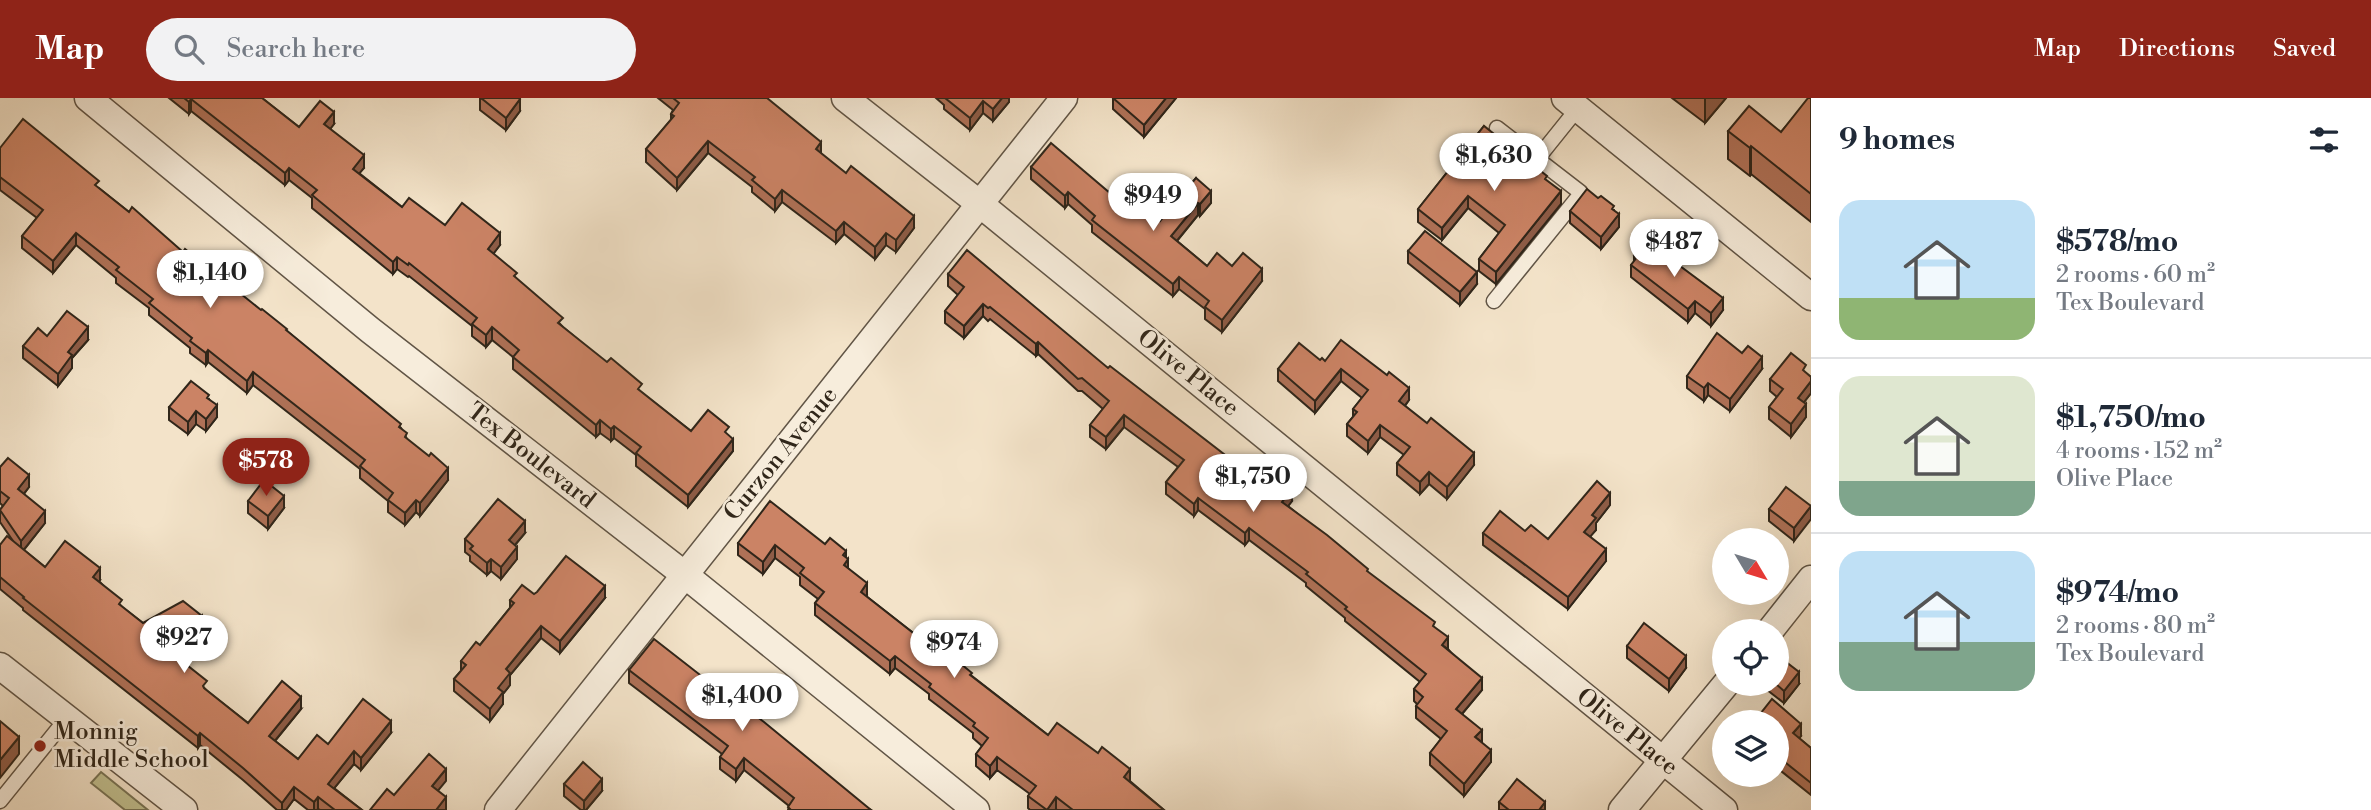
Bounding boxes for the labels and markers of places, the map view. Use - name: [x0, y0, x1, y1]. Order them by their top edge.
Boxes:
- pin: $1,630: [1437, 134, 1551, 193]
- pin: $949: [1112, 174, 1194, 233]
- pin: $487: [1633, 220, 1715, 279]
- pin: $1,140: [153, 250, 267, 310]
- pin: $578: [225, 438, 307, 498]
- pin: $1,750: [1196, 454, 1310, 514]
- pin: $927: [143, 616, 225, 675]
- pin: $974: [913, 620, 995, 680]
- pin: $1,400: [685, 674, 799, 733]
- place label: Monnig Middle School: [54, 717, 209, 775]
- marker: Monnig Middle School: [32, 738, 48, 754]

